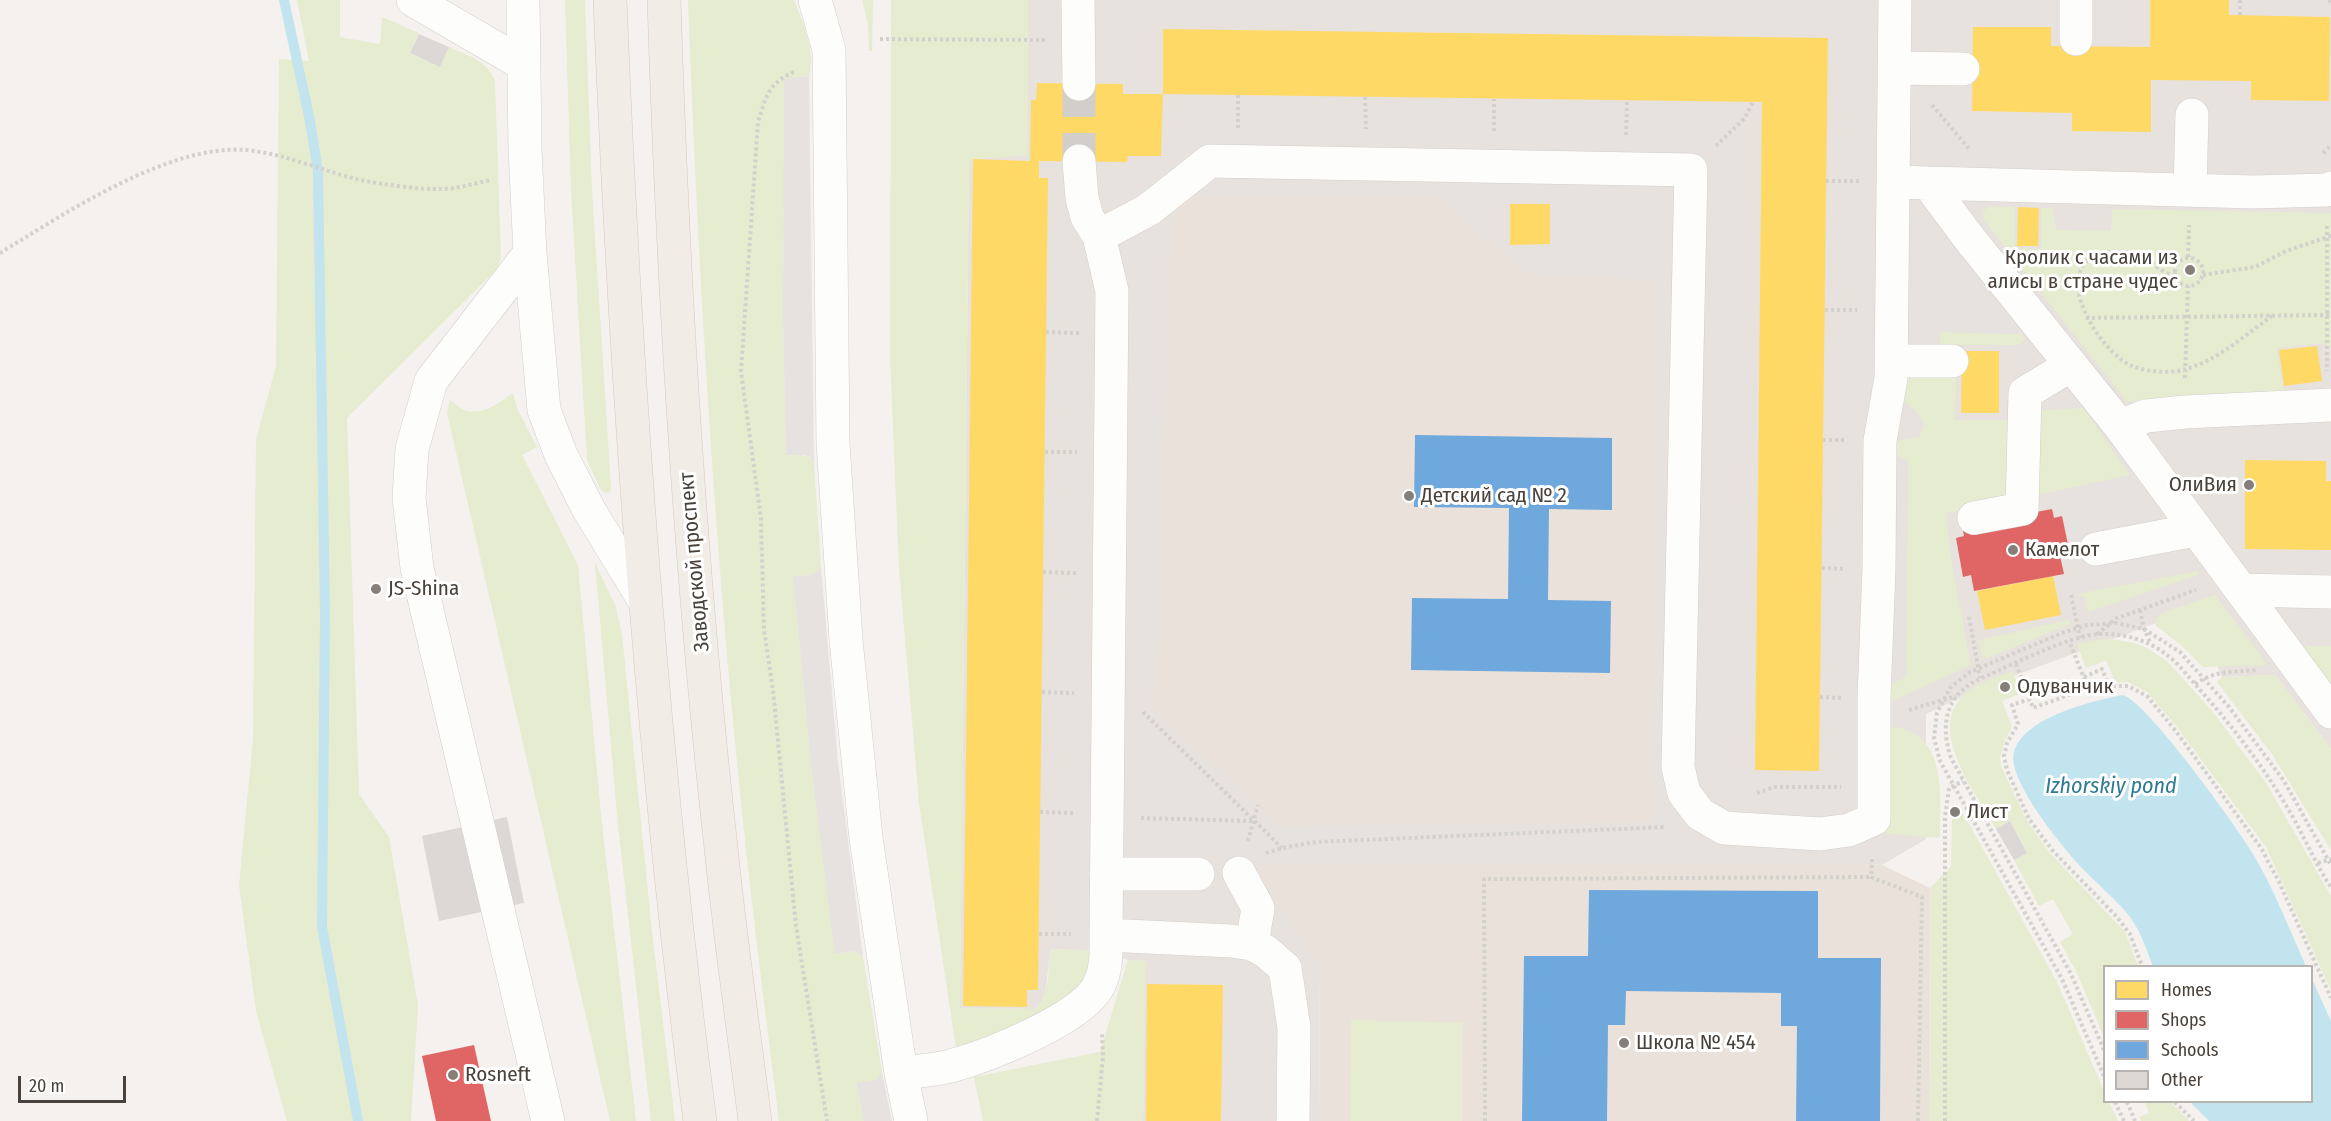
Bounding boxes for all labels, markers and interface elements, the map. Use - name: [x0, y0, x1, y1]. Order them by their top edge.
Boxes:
- place label: Кролик с часами из алисы в стране чудес: [1988, 245, 2178, 295]
- marker: Кролик с часами из алисы в стране чудес: [2183, 263, 2197, 277]
- street label: Заводской проспект: [675, 471, 715, 653]
- place label: ОлиВия: [2169, 472, 2237, 498]
- marker: ОлиВия: [2242, 478, 2256, 492]
- place label: Детский сад № 2: [1421, 483, 1567, 509]
- marker: Детский сад № 2: [1402, 489, 1416, 503]
- place label: Камелот: [2025, 537, 2099, 563]
- marker: Камелот: [2006, 543, 2020, 557]
- place label: JS-Shina: [388, 576, 459, 602]
- marker: JS-Shina: [369, 582, 383, 596]
- place label: Одуванчик: [2017, 674, 2113, 700]
- marker: Одуванчик: [1998, 680, 2012, 694]
- water label: Izhorskiy pond: [2045, 774, 2177, 800]
- place label: Лист: [1967, 799, 2008, 825]
- marker: Лист: [1948, 805, 1962, 819]
- legend: [2103, 965, 2313, 1103]
- text: Homes: [2161, 979, 2212, 1001]
- text: Shops: [2161, 1009, 2206, 1031]
- place label: Школа № 454: [1636, 1030, 1756, 1056]
- marker: Школа № 454: [1617, 1036, 1631, 1050]
- text: Schools: [2161, 1039, 2219, 1061]
- place label: Rosneft: [465, 1062, 531, 1088]
- scale bar: [21, 1064, 129, 1102]
- marker: Rosneft: [446, 1068, 460, 1082]
- text: Other: [2161, 1069, 2203, 1091]
- text: 20 m: [29, 1075, 64, 1097]

